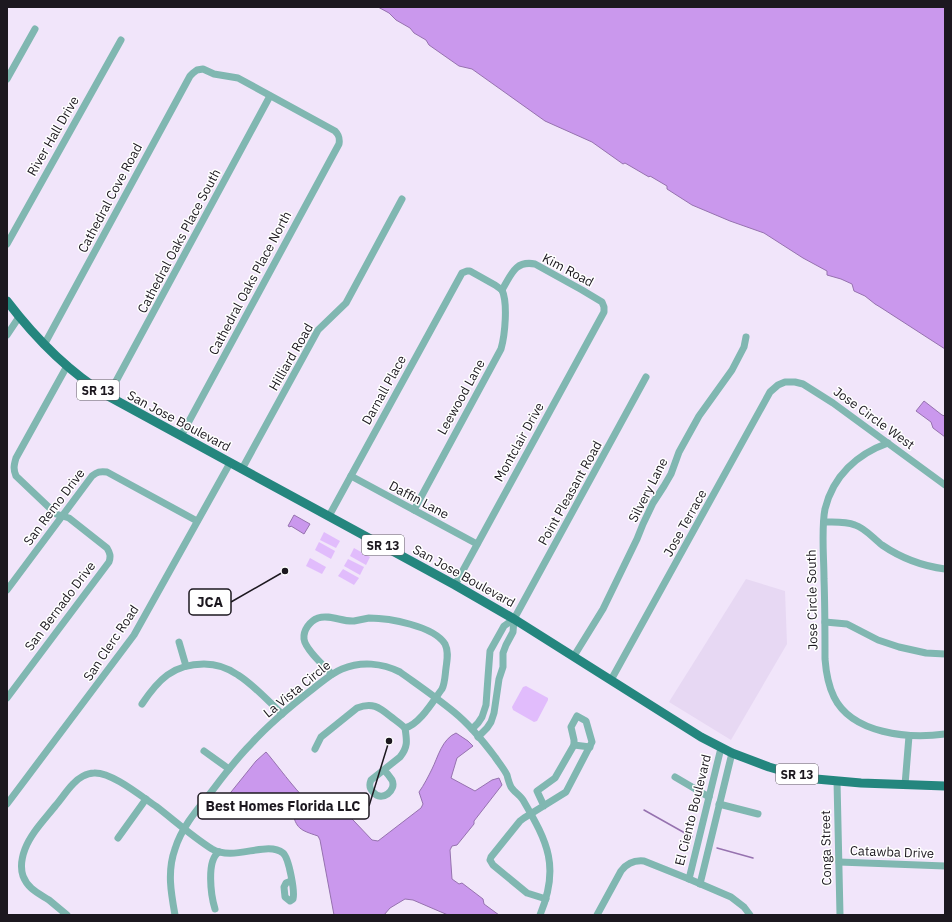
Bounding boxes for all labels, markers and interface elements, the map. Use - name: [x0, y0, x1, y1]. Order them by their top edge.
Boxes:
- street label: River Hall Drive: [23, 93, 83, 179]
- street label: Cathedral Cove Road: [74, 140, 146, 256]
- street label: Cathedral Oaks Place South: [134, 166, 224, 316]
- street label: Cathedral Oaks Place North: [205, 208, 295, 358]
- street label: Kim Road: [539, 249, 597, 291]
- street label: Hilliard Road: [265, 320, 317, 394]
- street label: Darnall Place: [358, 352, 410, 428]
- street label: Leewood Lane: [433, 356, 489, 438]
- road number: SR 13: [77, 380, 119, 400]
- street label: Jose Circle West: [830, 383, 918, 453]
- street label: San Jose Boulevard: [124, 387, 234, 455]
- street label: Montclair Drive: [490, 399, 548, 485]
- street label: Point Pleasant Road: [534, 438, 606, 548]
- street label: Silvery Lane: [625, 455, 671, 525]
- street label: San Remo Drive: [19, 465, 89, 549]
- street label: Daffin Lane: [386, 477, 452, 523]
- street label: Jose Terrace: [660, 486, 710, 560]
- road number: SR 13: [362, 535, 404, 555]
- street label: San Jose Boulevard: [410, 541, 518, 611]
- street label: Jose Circle South: [803, 549, 821, 651]
- street label: San Bernado Drive: [21, 558, 99, 654]
- callout: JCA: [189, 589, 231, 615]
- text: JCA: [197, 593, 224, 611]
- street label: San Clerc Road: [79, 602, 143, 684]
- street label: La Vista Circle: [260, 657, 334, 721]
- street label: El Ciento Boulevard: [671, 753, 715, 867]
- road number: SR 13: [776, 764, 818, 784]
- callout: Best Homes Florida LLC: [198, 793, 369, 819]
- text: Best Homes Florida LLC: [206, 797, 360, 815]
- street label: Conga Street: [817, 810, 835, 886]
- street label: Catawba Drive: [850, 842, 934, 862]

